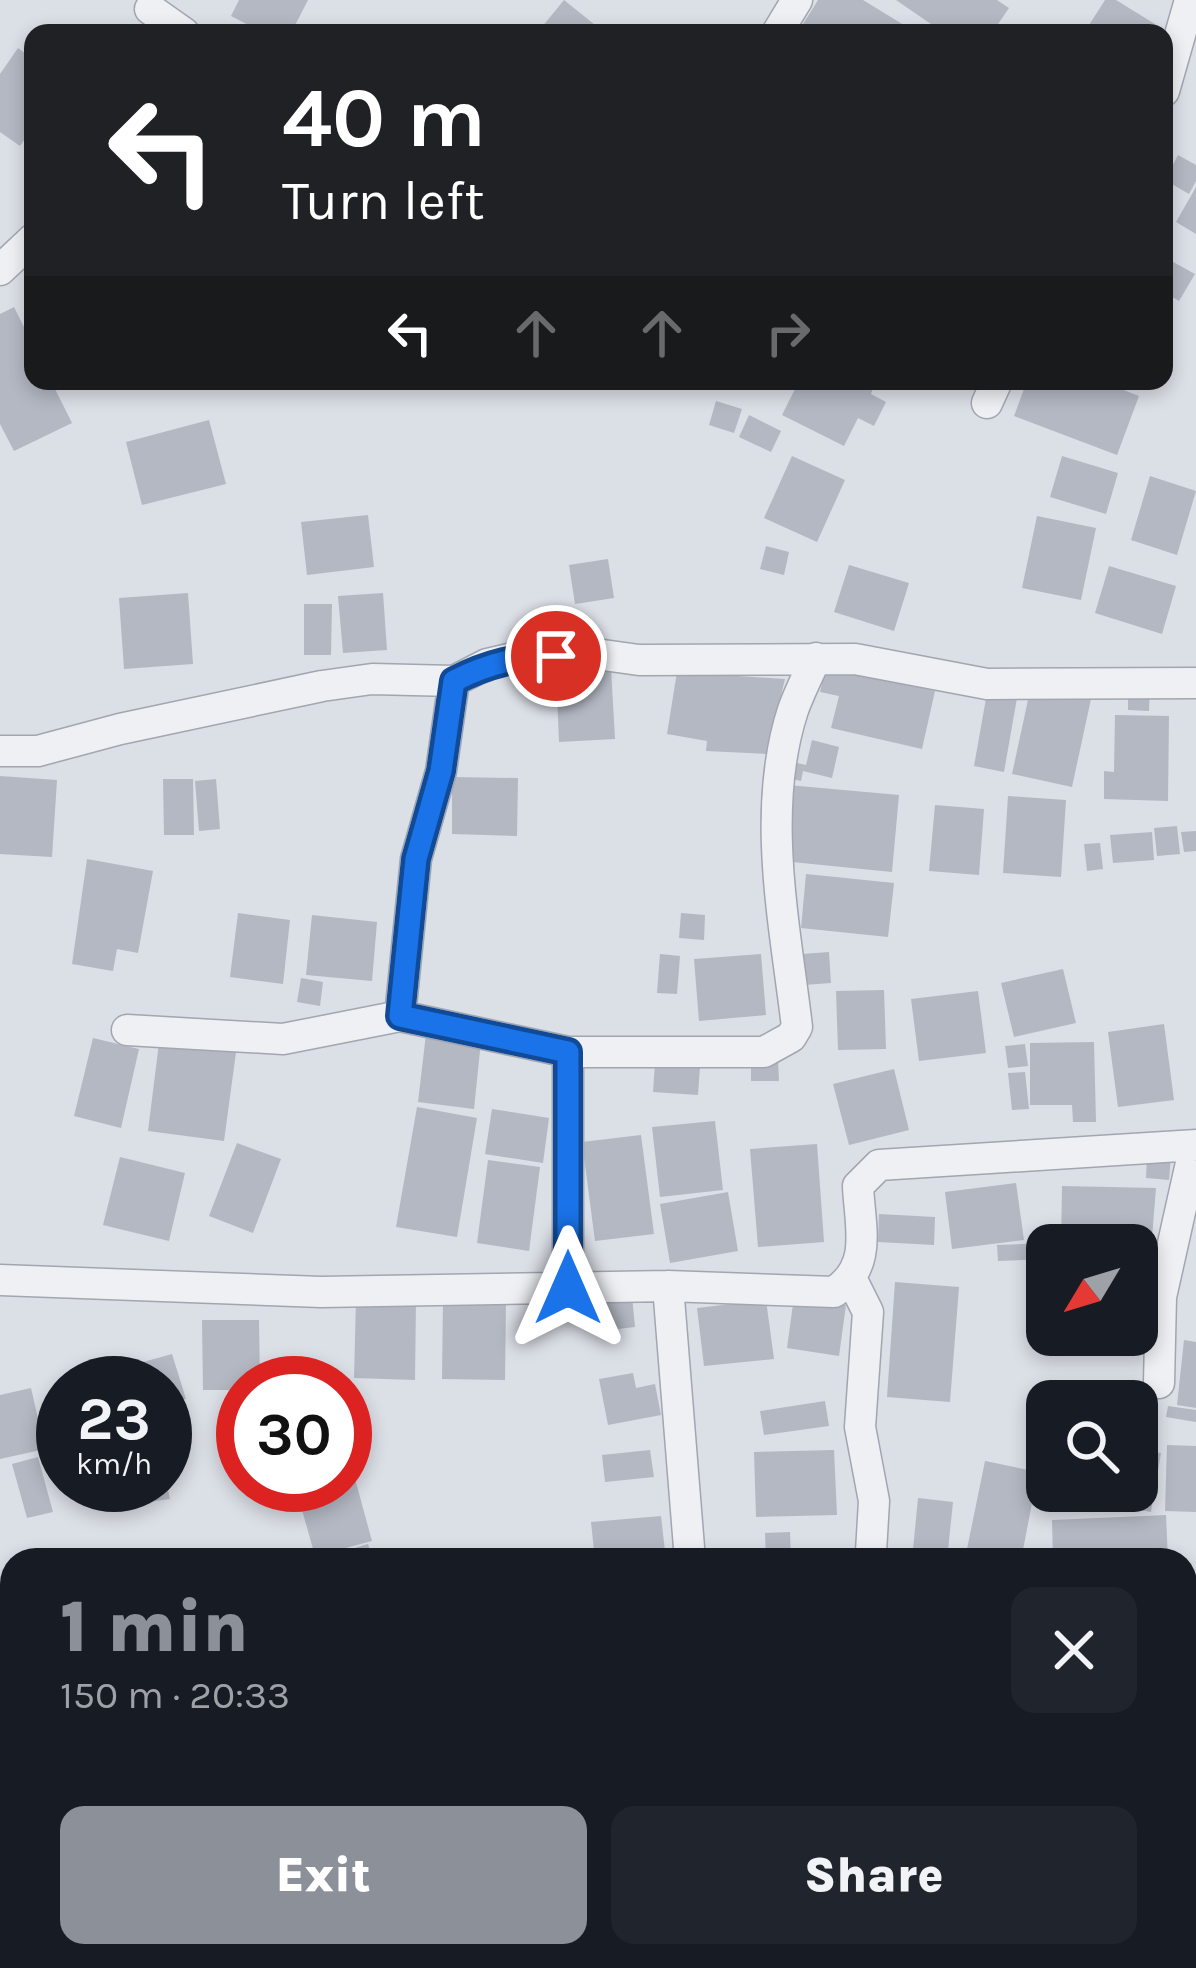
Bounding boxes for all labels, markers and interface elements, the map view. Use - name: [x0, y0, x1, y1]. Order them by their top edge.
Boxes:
- text: 40 m: [282, 69, 486, 167]
- icon: left: [84, 72, 240, 228]
- text: Turn left: [282, 169, 485, 233]
- icon: left: [377, 300, 443, 366]
- icon: ahead: [503, 300, 569, 366]
- icon: ahead: [629, 300, 695, 366]
- icon: right: [755, 300, 821, 366]
- pin: [505, 605, 607, 707]
- icon: arrive: [523, 623, 589, 689]
- north arrow: [1026, 1224, 1158, 1356]
- map controls: [1026, 1224, 1158, 1512]
- position arrow: [505, 1225, 631, 1351]
- speed limit sign: 30: [216, 1356, 372, 1512]
- button: search: [1026, 1380, 1158, 1512]
- text: 23: [77, 1384, 151, 1454]
- text: km/h: [76, 1446, 152, 1482]
- text: 1 min: [60, 1585, 249, 1669]
- button: close: [1011, 1587, 1137, 1713]
- text: 150 m · 20:33: [60, 1672, 290, 1718]
- button: Exit: [60, 1806, 587, 1944]
- button: Share: [611, 1806, 1137, 1944]

